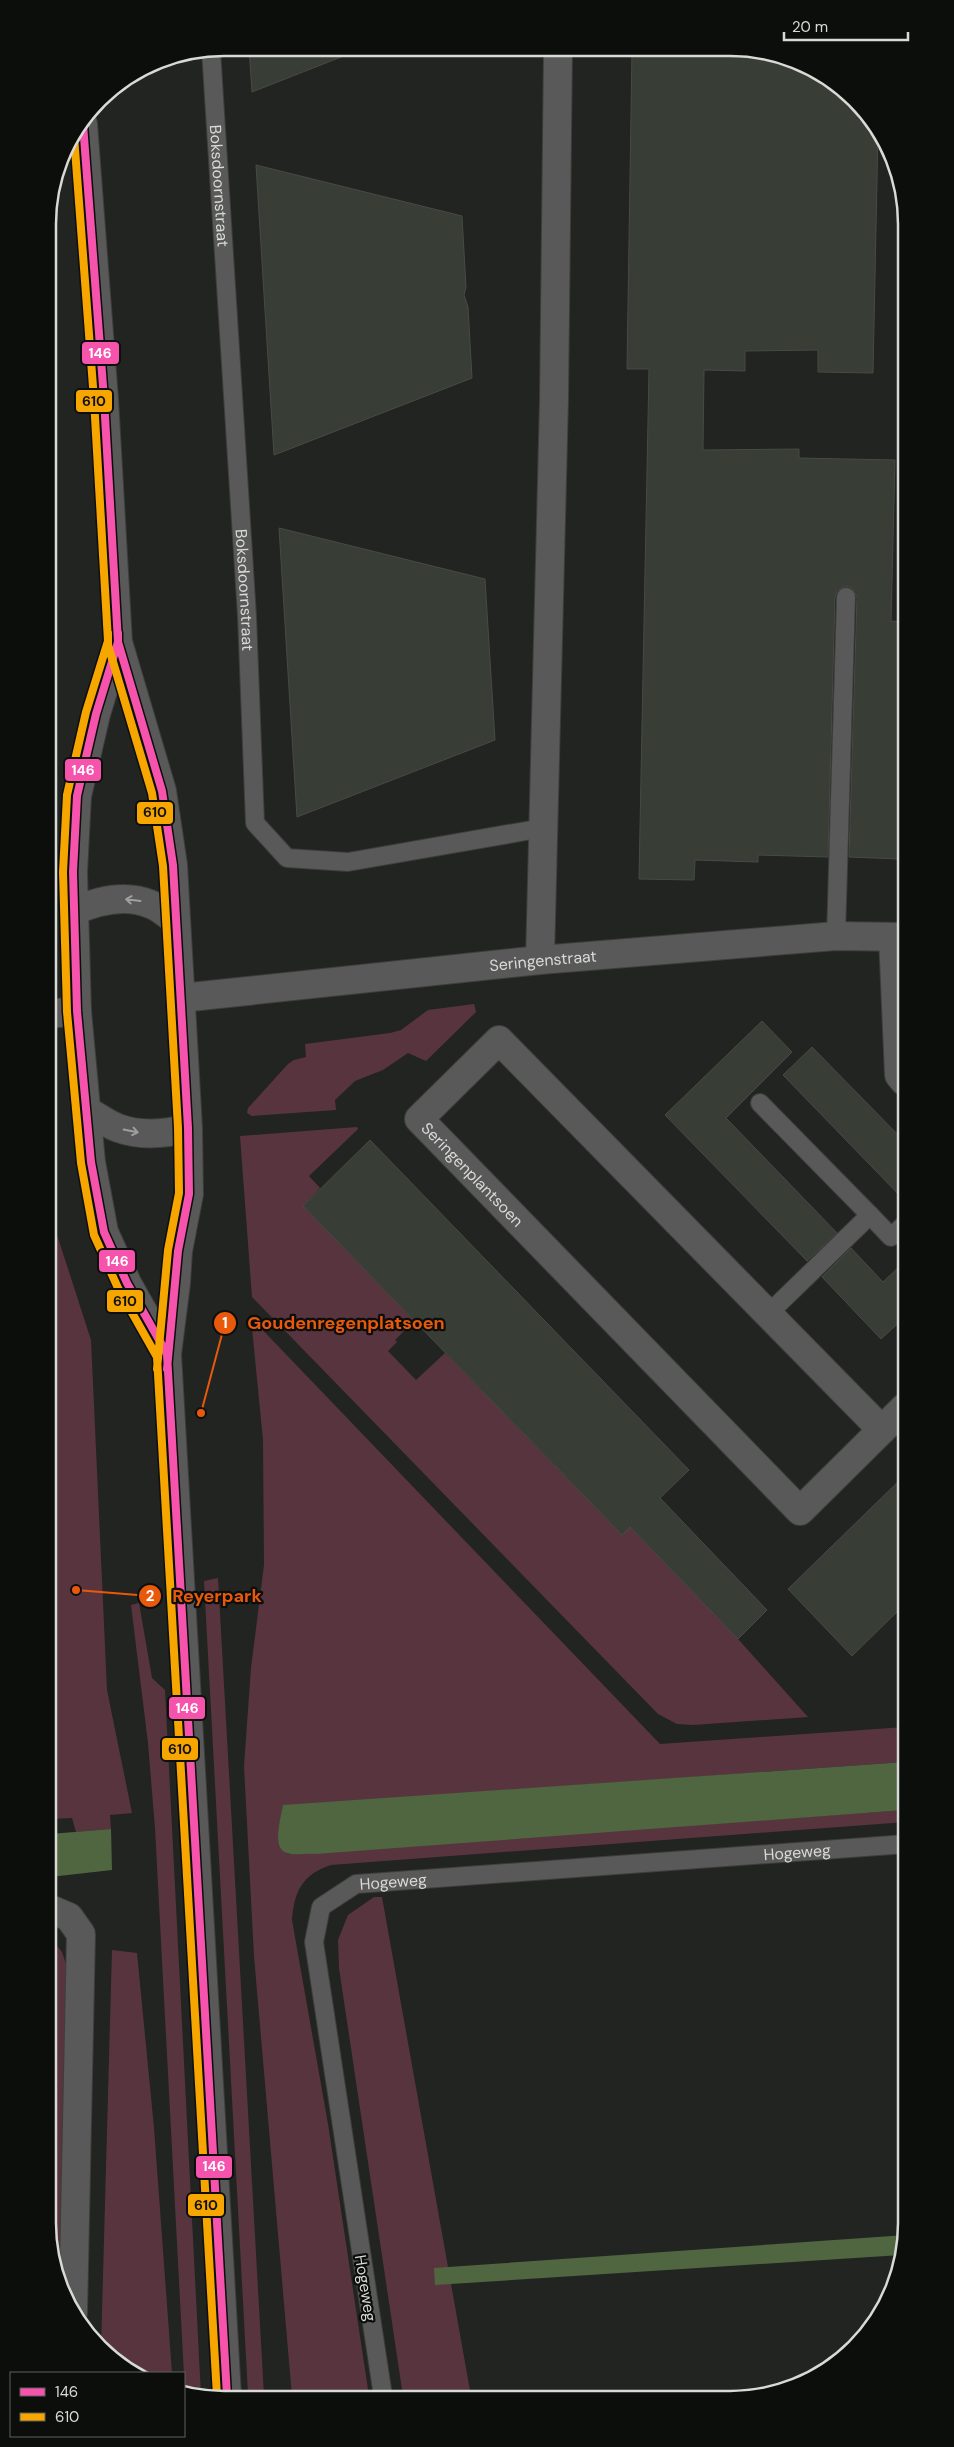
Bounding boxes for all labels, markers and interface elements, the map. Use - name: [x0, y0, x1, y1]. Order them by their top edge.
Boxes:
- scale bar: [784, 10, 908, 42]
- text: 20 m: [792, 17, 828, 37]
- street label: Boksdoornstraat: [205, 124, 233, 247]
- line badge: 146: [81, 341, 120, 365]
- text: 146: [88, 344, 112, 362]
- line badge: 610: [75, 389, 113, 413]
- text: 610: [82, 392, 106, 410]
- street label: Boksdoornstraat: [230, 528, 258, 651]
- line badge: 146: [64, 758, 102, 782]
- text: 146: [71, 761, 95, 779]
- line badge: 610: [136, 801, 174, 825]
- text: 610: [143, 803, 167, 821]
- one-way arrow: [125, 895, 141, 905]
- street label: Seringenstraat: [488, 945, 597, 976]
- street label: Seringenplantsoen: [417, 1118, 528, 1231]
- one-way arrow: [122, 1126, 138, 1136]
- line badge: 146: [98, 1249, 136, 1273]
- text: 146: [105, 1252, 129, 1270]
- line badge: 610: [106, 1289, 144, 1313]
- text: 610: [113, 1292, 137, 1310]
- callout: Goudenregenplatsoen: [212, 1306, 455, 1339]
- text: Goudenregenplatsoen: [247, 1311, 445, 1335]
- text: 1: [222, 1313, 228, 1333]
- callout: Reyerpark: [137, 1580, 272, 1613]
- text: Reyerpark: [172, 1584, 262, 1608]
- text: 2: [146, 1586, 155, 1606]
- line badge: 146: [168, 1696, 206, 1720]
- text: 146: [175, 1699, 199, 1717]
- line badge: 610: [161, 1737, 199, 1761]
- text: 610: [168, 1740, 192, 1758]
- street label: Hogeweg: [763, 1840, 831, 1865]
- street label: Hogeweg: [359, 1869, 428, 1895]
- line badge: 146: [195, 2155, 233, 2179]
- text: 146: [202, 2157, 226, 2175]
- line badge: 610: [187, 2193, 225, 2217]
- text: 610: [194, 2196, 218, 2214]
- street label: Hogeweg: [350, 2253, 381, 2323]
- legend: [10, 2372, 185, 2437]
- text: 146: [55, 2382, 78, 2402]
- text: 610: [55, 2407, 79, 2427]

